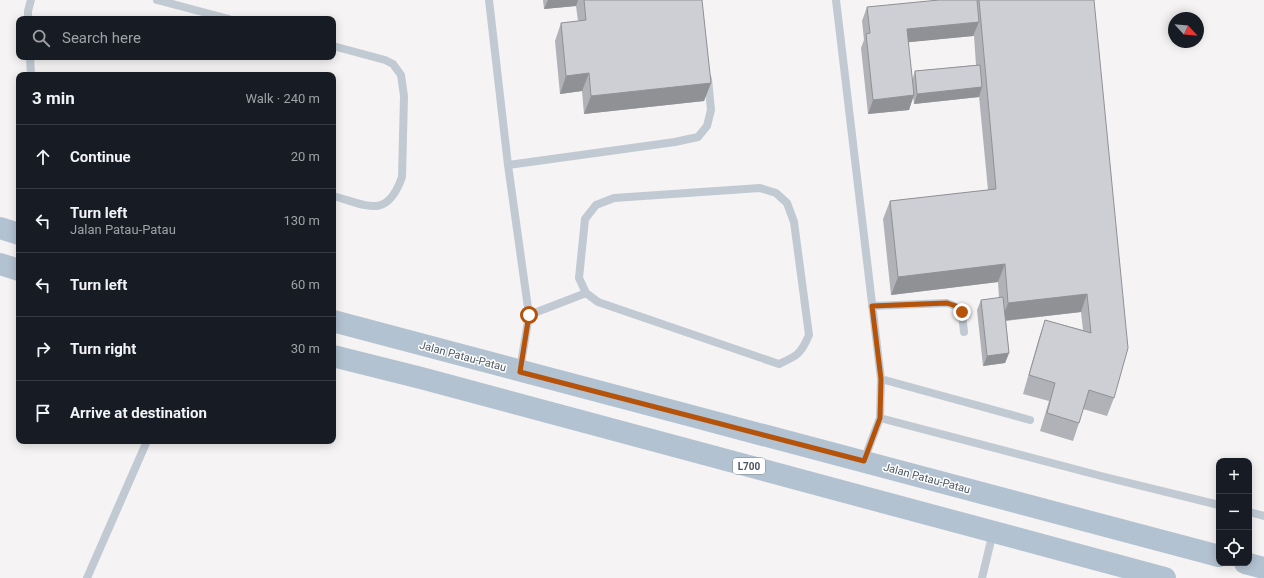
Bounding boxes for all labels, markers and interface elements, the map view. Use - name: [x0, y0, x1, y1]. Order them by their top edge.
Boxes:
- north arrow: [1168, 12, 1204, 48]
- search box: [16, 16, 336, 60]
- icon: search: [30, 27, 52, 49]
- text: Search here: [62, 29, 141, 47]
- text: 3 min: [32, 88, 75, 108]
- text: Walk · 240 m: [245, 91, 320, 106]
- icon: ahead: [32, 146, 54, 168]
- text: Continue: [70, 148, 131, 166]
- text: 20 m: [291, 149, 320, 164]
- text: Turn left: [70, 204, 127, 222]
- icon: left: [32, 210, 54, 232]
- text: 130 m: [283, 213, 320, 228]
- text: Jalan Patau-Patau: [70, 222, 176, 237]
- icon: left: [32, 274, 54, 296]
- text: Turn left: [70, 276, 127, 294]
- text: 60 m: [291, 277, 320, 292]
- route end: [953, 303, 971, 321]
- route start: [520, 306, 538, 324]
- icon: right: [32, 338, 54, 360]
- street label: Jalan Patau-Patau: [418, 339, 508, 374]
- text: Turn right: [70, 340, 136, 358]
- text: 30 m: [291, 341, 320, 356]
- icon: arrive: [32, 402, 54, 424]
- text: Arrive at destination: [70, 404, 207, 422]
- road number: L700: [733, 458, 765, 474]
- map controls: [1216, 458, 1252, 566]
- button: +: [1216, 458, 1252, 494]
- street label: Jalan Patau-Patau: [882, 461, 972, 496]
- button: −: [1216, 494, 1252, 530]
- button: locate: [1216, 530, 1252, 566]

